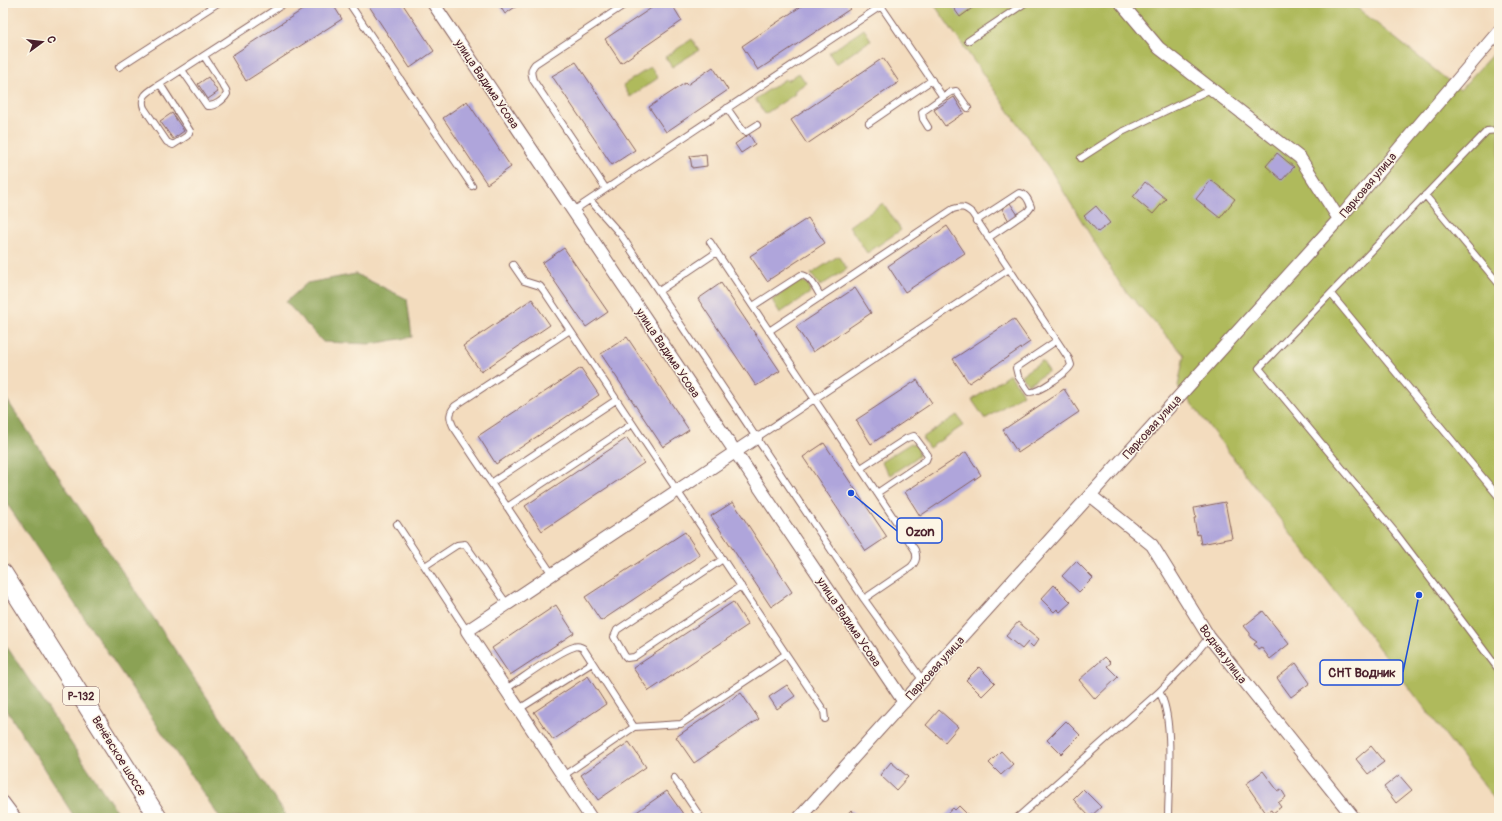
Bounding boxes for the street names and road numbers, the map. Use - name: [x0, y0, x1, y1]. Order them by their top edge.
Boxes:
- street label: улица Вадима Усова: [451, 36, 522, 132]
- street label: Парковая улица: [1337, 149, 1400, 221]
- street label: улица Вадима Усова: [632, 305, 703, 401]
- street label: Парковая улица: [1120, 392, 1185, 462]
- street label: улица Вадима Усова: [813, 574, 884, 670]
- street label: Водная улица: [1196, 622, 1250, 687]
- street label: Парковая улица: [903, 633, 968, 703]
- road number: Р-132: [63, 687, 99, 705]
- street label: Венёвское шоссе: [88, 714, 149, 799]

